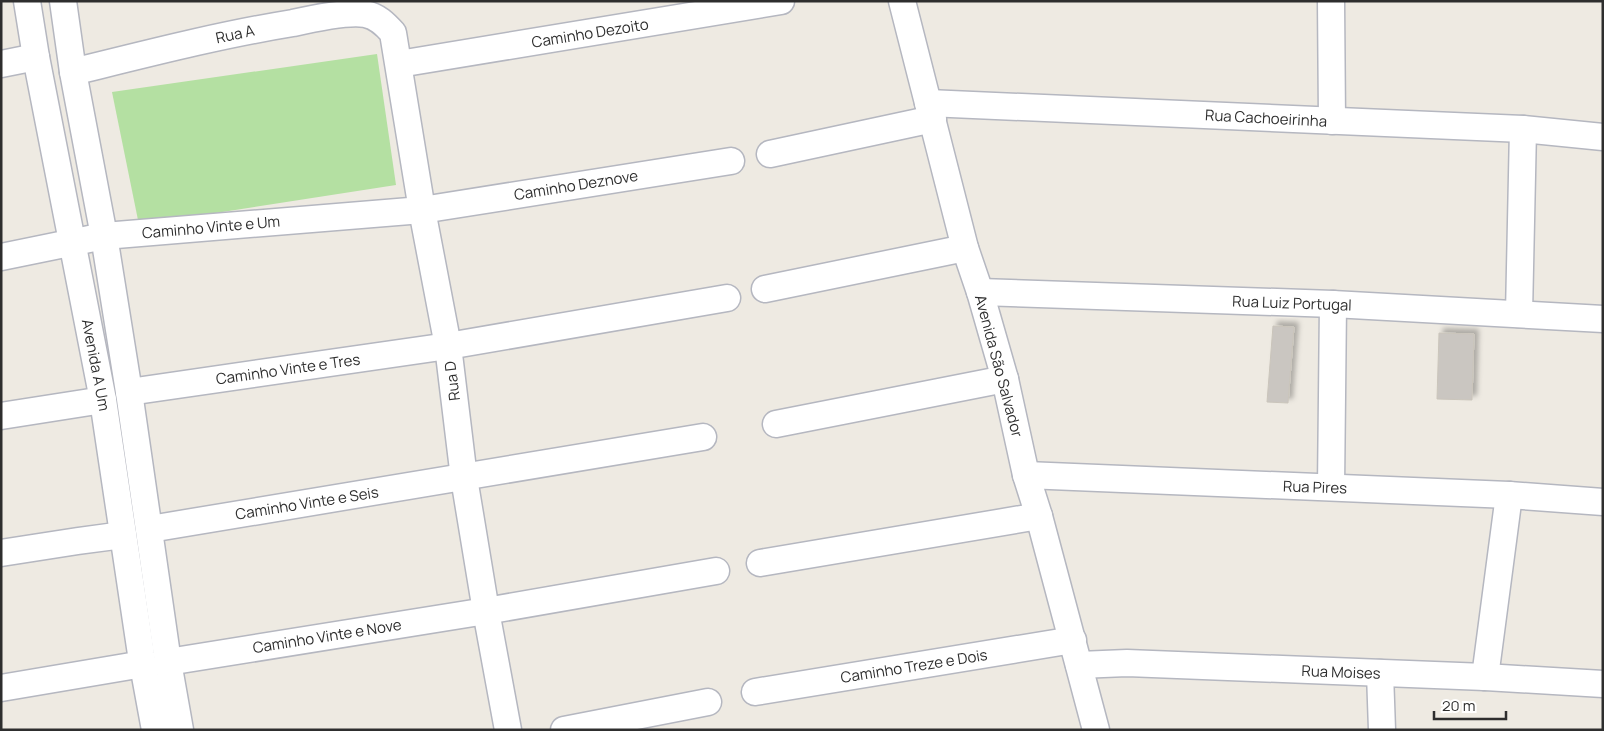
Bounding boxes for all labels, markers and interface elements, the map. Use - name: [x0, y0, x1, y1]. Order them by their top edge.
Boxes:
- street label: Caminho Dezoito: [530, 13, 650, 53]
- street label: Rua A: [214, 20, 257, 48]
- street label: Rua Cachoeirinha: [1204, 104, 1328, 132]
- street label: Caminho Deznove: [512, 165, 640, 205]
- street label: Caminho Vinte e Um: [141, 210, 281, 244]
- street label: Rua Luiz Portugal: [1232, 290, 1352, 316]
- street label: Avenida São Salvador: [970, 292, 1028, 440]
- street label: Avenida A Um: [77, 317, 115, 413]
- street label: Caminho Vinte e Tres: [215, 348, 362, 390]
- street label: Rua D: [439, 360, 465, 402]
- street label: Rua Pires: [1283, 475, 1348, 499]
- street label: Caminho Vinte e Seis: [234, 481, 380, 525]
- street label: Caminho Vinte e Nove: [251, 614, 403, 658]
- street label: Caminho Treze e Dois: [839, 644, 989, 688]
- street label: Rua Moises: [1301, 660, 1381, 684]
- scale bar: [1434, 688, 1506, 720]
- text: 20 m: [1442, 695, 1475, 716]

